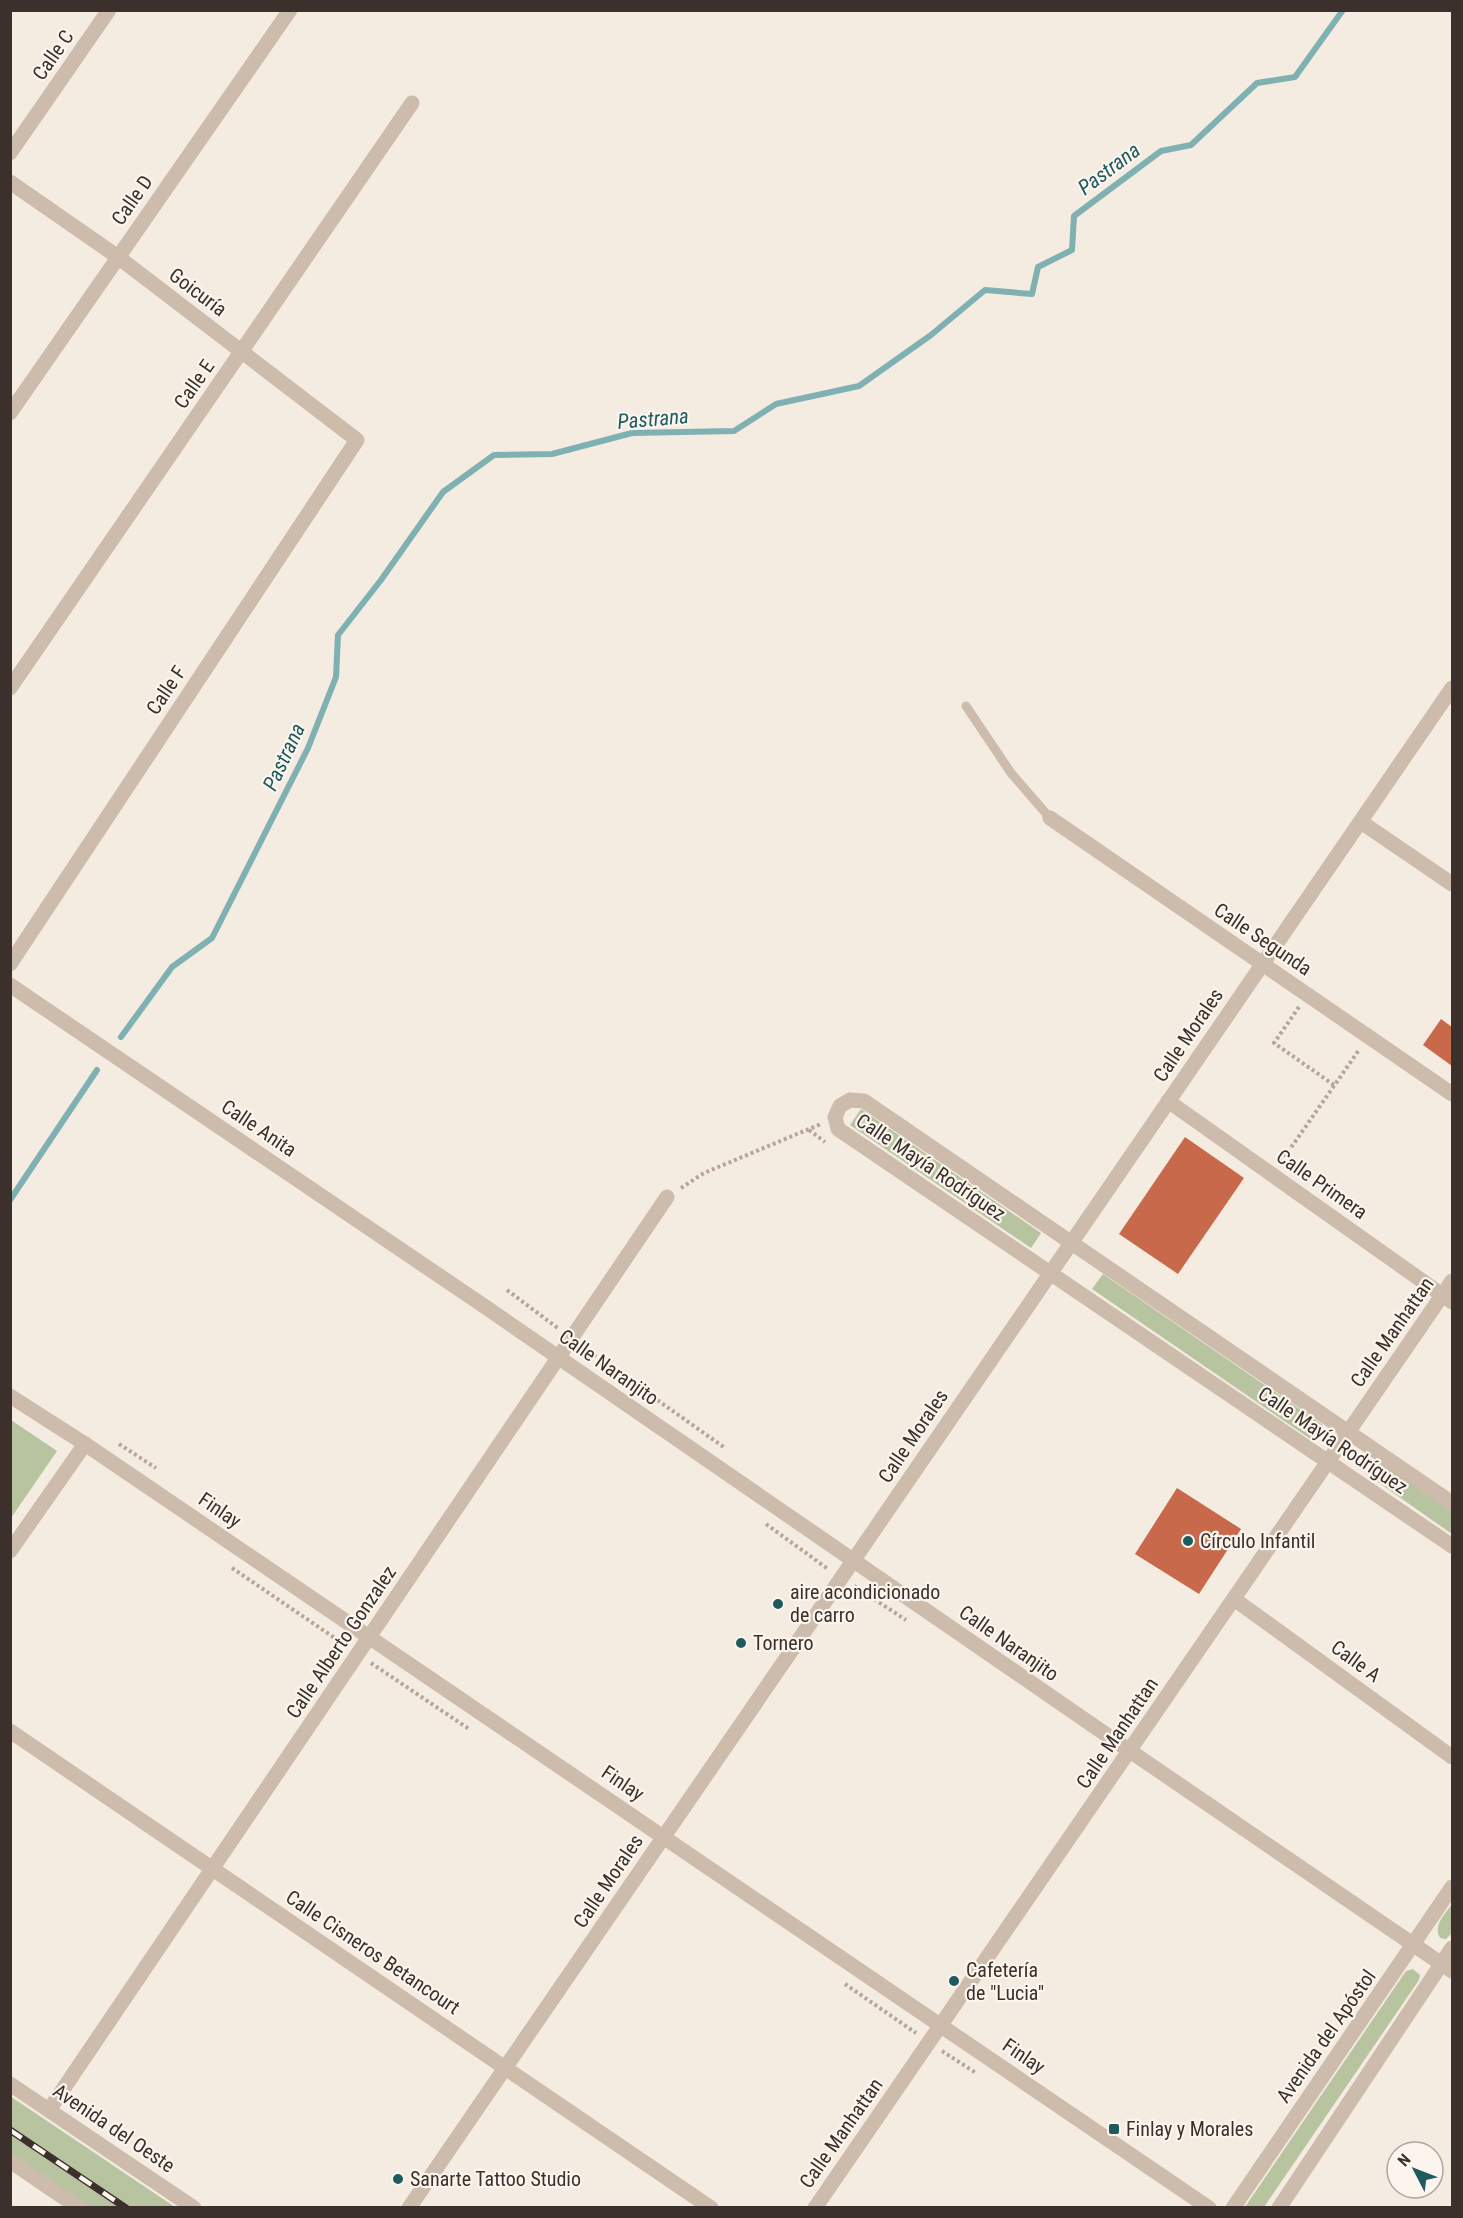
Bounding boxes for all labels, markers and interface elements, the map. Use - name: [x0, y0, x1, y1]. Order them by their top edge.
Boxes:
- street label: Calle C: [27, 25, 79, 85]
- water label: Pastrana: [1073, 138, 1145, 200]
- street label: Calle D: [106, 170, 158, 230]
- street label: Goicuría: [165, 263, 231, 321]
- street label: Calle E: [169, 355, 219, 413]
- water label: Pastrana: [616, 404, 690, 434]
- street label: Calle F: [141, 661, 191, 719]
- water label: Pastrana: [258, 720, 310, 794]
- street label: Calle Segunda: [1210, 898, 1316, 980]
- street label: Calle Morales: [1148, 984, 1228, 1086]
- street label: Calle Anita: [217, 1094, 301, 1162]
- street label: Calle Mayía Rodríguez: [852, 1108, 1010, 1226]
- street label: Calle Primera: [1272, 1144, 1372, 1224]
- street label: Calle Manhattan: [1345, 1272, 1439, 1392]
- street label: Calle Naranjito: [555, 1324, 663, 1410]
- street label: Calle Mayía Rodríguez: [1254, 1381, 1412, 1499]
- street label: Calle Morales: [873, 1385, 953, 1487]
- street label: Finlay: [194, 1487, 246, 1533]
- place label: Círculo Infantil: [1200, 1529, 1315, 1553]
- marker: Círculo Infantil: [1181, 1534, 1195, 1548]
- street label: Calle Alberto Gonzalez: [281, 1561, 401, 1723]
- place label: aire acondicionado de carro: [790, 1580, 940, 1627]
- marker: aire acondicionado de carro: [771, 1597, 785, 1611]
- street label: Calle Naranjito: [955, 1600, 1063, 1686]
- place label: Tornero: [753, 1631, 814, 1655]
- street label: Calle A: [1326, 1635, 1386, 1687]
- marker: Tornero: [734, 1636, 748, 1650]
- street label: Calle Manhattan: [1071, 1673, 1163, 1793]
- street label: Finlay: [597, 1760, 649, 1806]
- street label: Calle Morales: [568, 1830, 648, 1932]
- street label: Calle Cisneros Betancourt: [281, 1885, 465, 2019]
- place label: Cafetería de "Lucia": [966, 1958, 1044, 2005]
- street label: Avenida del Apóstol: [1271, 1965, 1381, 2107]
- marker: Cafetería de "Lucia": [947, 1974, 961, 1988]
- street label: Finlay: [998, 2033, 1050, 2079]
- street label: Calle Manhattan: [794, 2073, 888, 2193]
- street label: Avenida del Oeste: [49, 2078, 179, 2178]
- place label: Finlay y Morales: [1126, 2117, 1253, 2141]
- marker: Finlay y Morales: [1107, 2122, 1121, 2136]
- north arrow: [1385, 2140, 1445, 2200]
- text: N: [1394, 2150, 1415, 2170]
- place label: Sanarte Tattoo Studio: [410, 2167, 581, 2191]
- marker: Sanarte Tattoo Studio: [391, 2172, 405, 2186]

